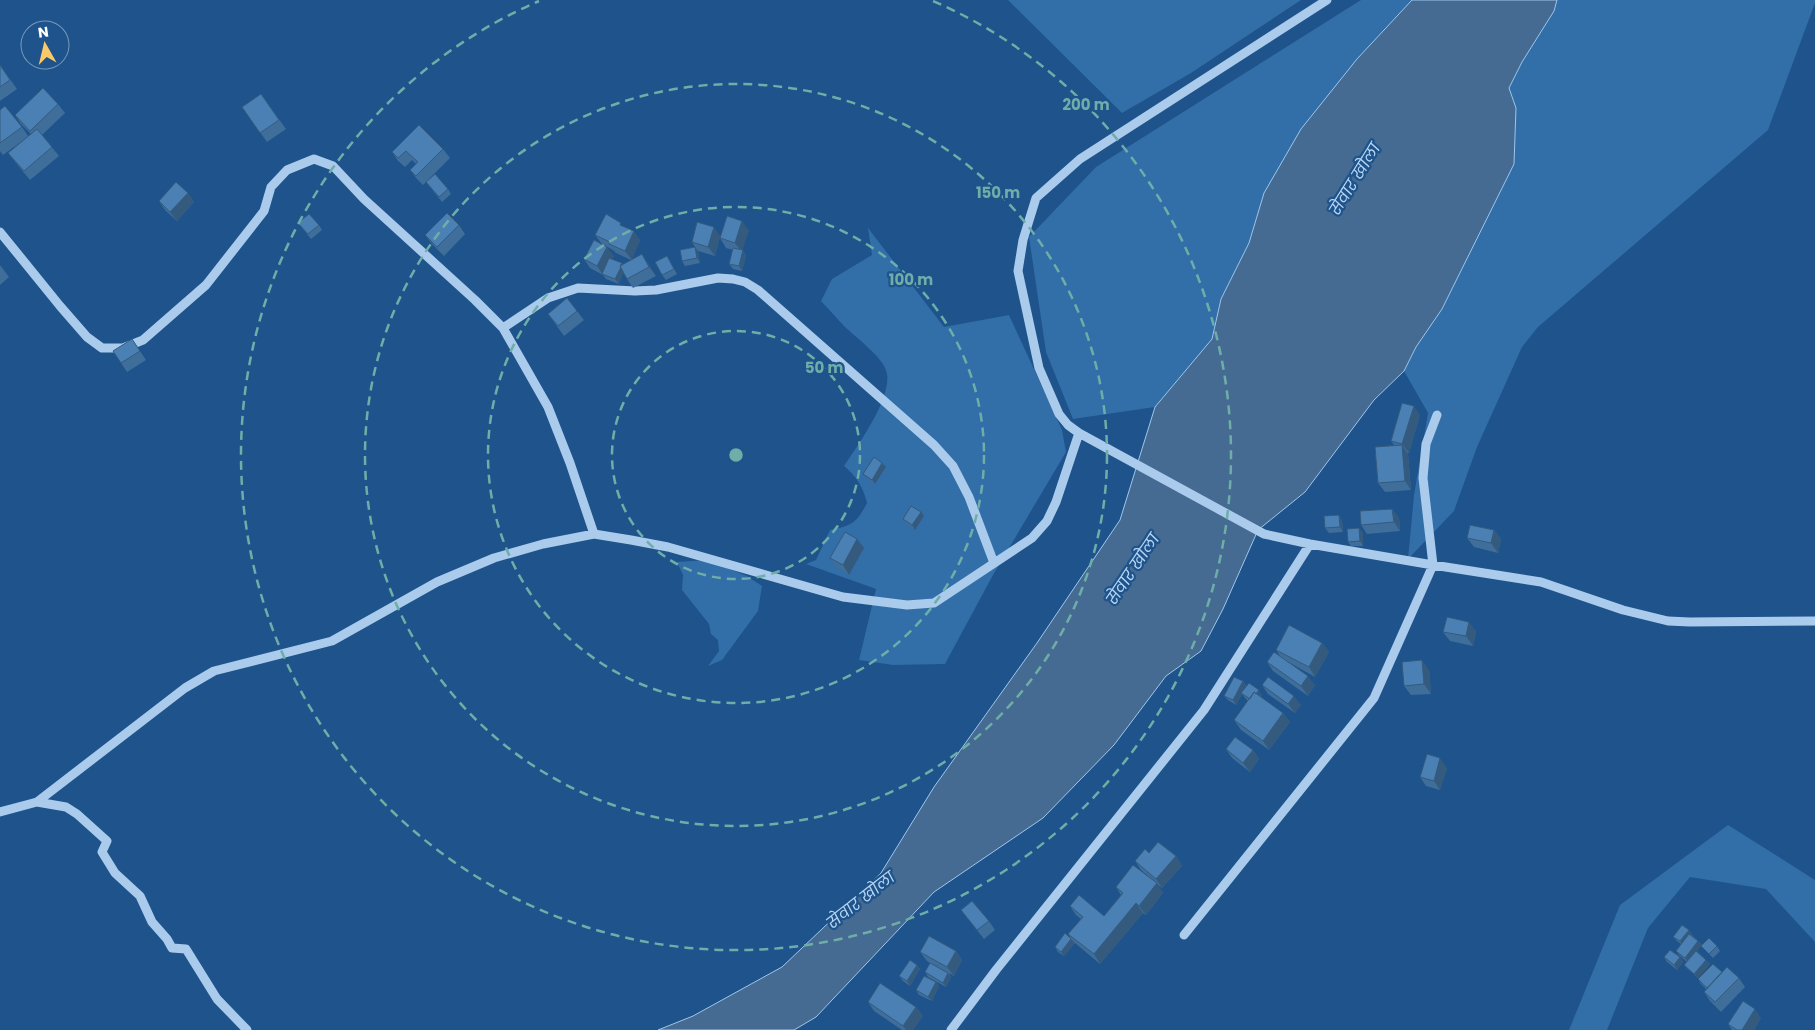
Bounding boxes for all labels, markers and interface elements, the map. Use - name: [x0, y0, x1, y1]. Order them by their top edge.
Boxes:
- north arrow: [20, 20, 70, 70]
- text: N: [37, 21, 50, 43]
- text: 200 m: [1062, 94, 1110, 115]
- water label: सेवार खोला: [1324, 137, 1387, 219]
- text: 150 m: [976, 182, 1020, 203]
- text: 100 m: [889, 269, 933, 290]
- text: 50 m: [805, 357, 843, 378]
- centre of rings: [727, 446, 745, 464]
- water label: सेवार खोला: [1101, 527, 1166, 609]
- water label: सेवार खोला: [822, 865, 902, 934]

